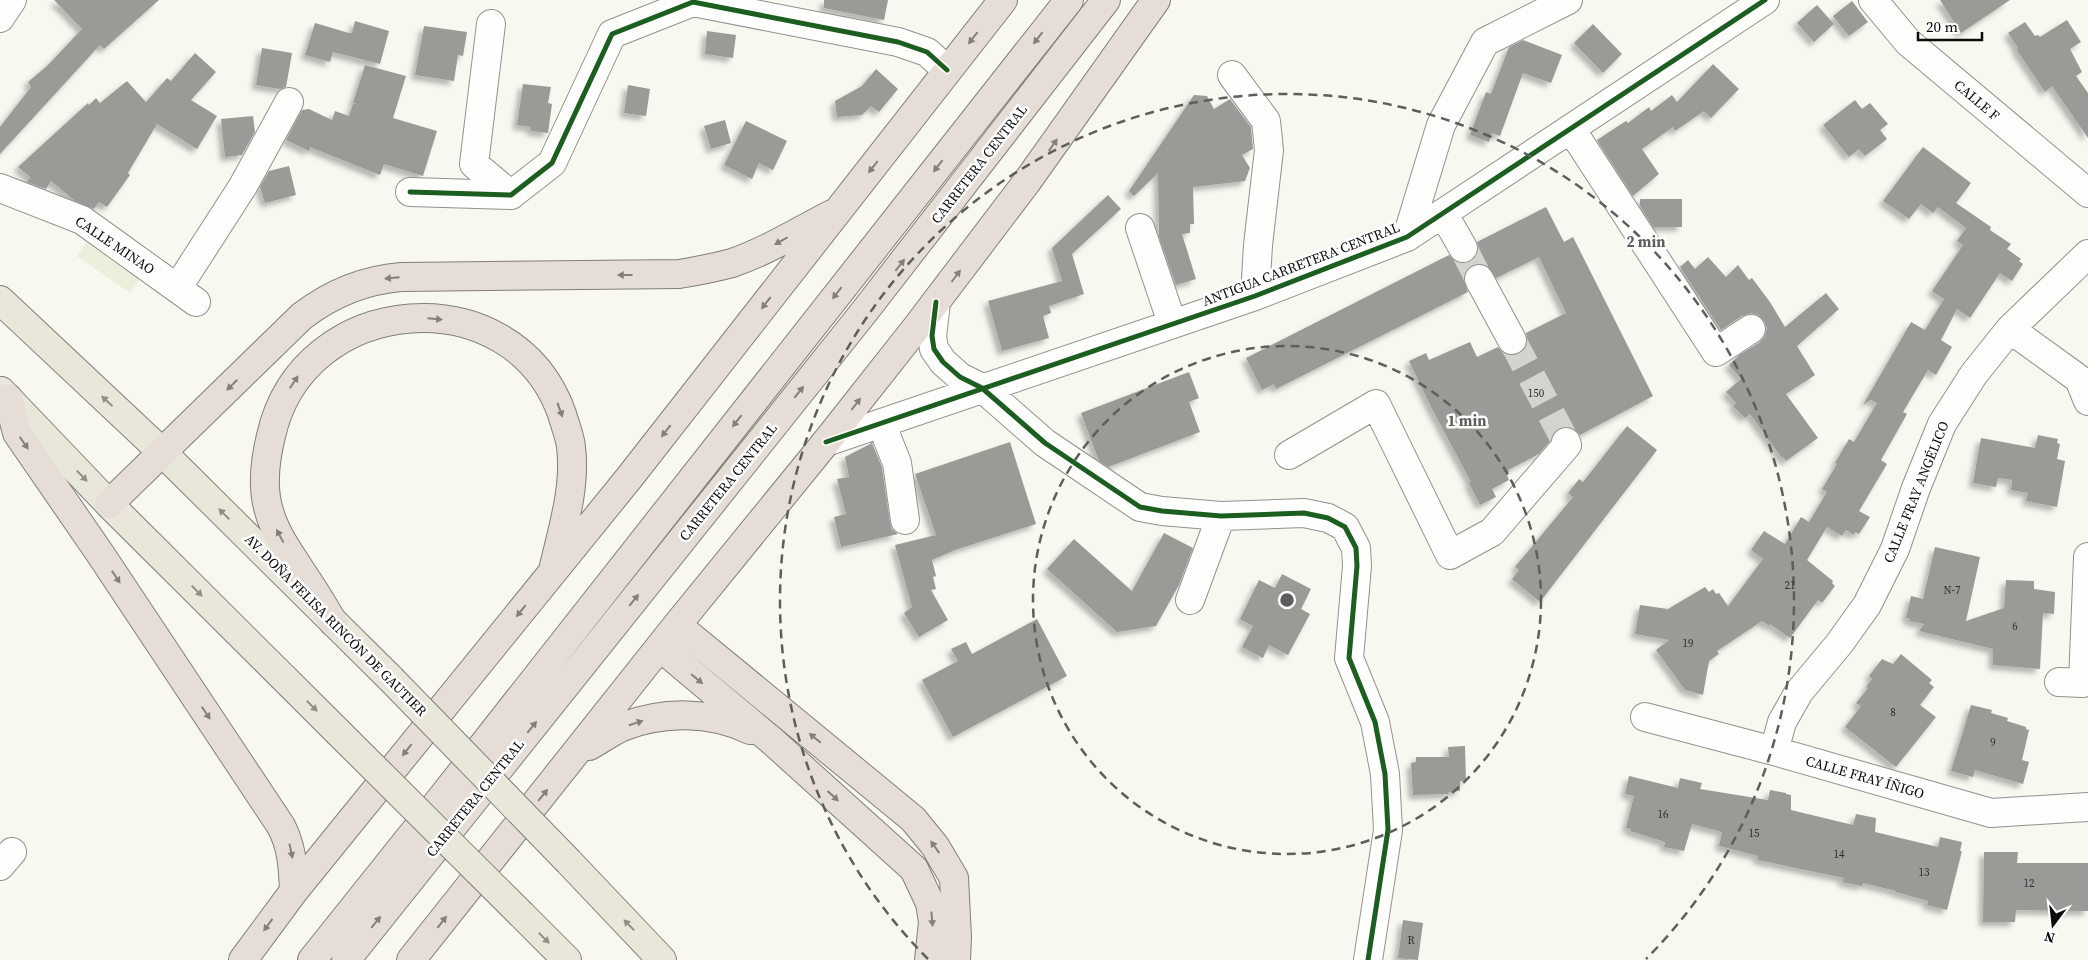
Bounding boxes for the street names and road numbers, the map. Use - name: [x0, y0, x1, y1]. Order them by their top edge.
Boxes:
- street label: CALLE F: [1950, 75, 2004, 125]
- street label: CARRETERA CENTRAL: [926, 100, 1032, 228]
- street label: CALLE MINAO: [71, 211, 159, 279]
- street label: ANTIGUA CARRETERA CENTRAL: [1199, 217, 1403, 311]
- street label: CALLE FRAY ANGÉLICO: [1878, 418, 1954, 566]
- street label: CARRETERA CENTRAL: [674, 419, 782, 545]
- street label: AV. DOÑA FELISA RINCÓN DE GAUTIER: [240, 529, 432, 721]
- street label: CARRETERA CENTRAL: [421, 735, 529, 861]
- street label: CALLE FRAY ÍÑIGO: [1803, 750, 1927, 804]

